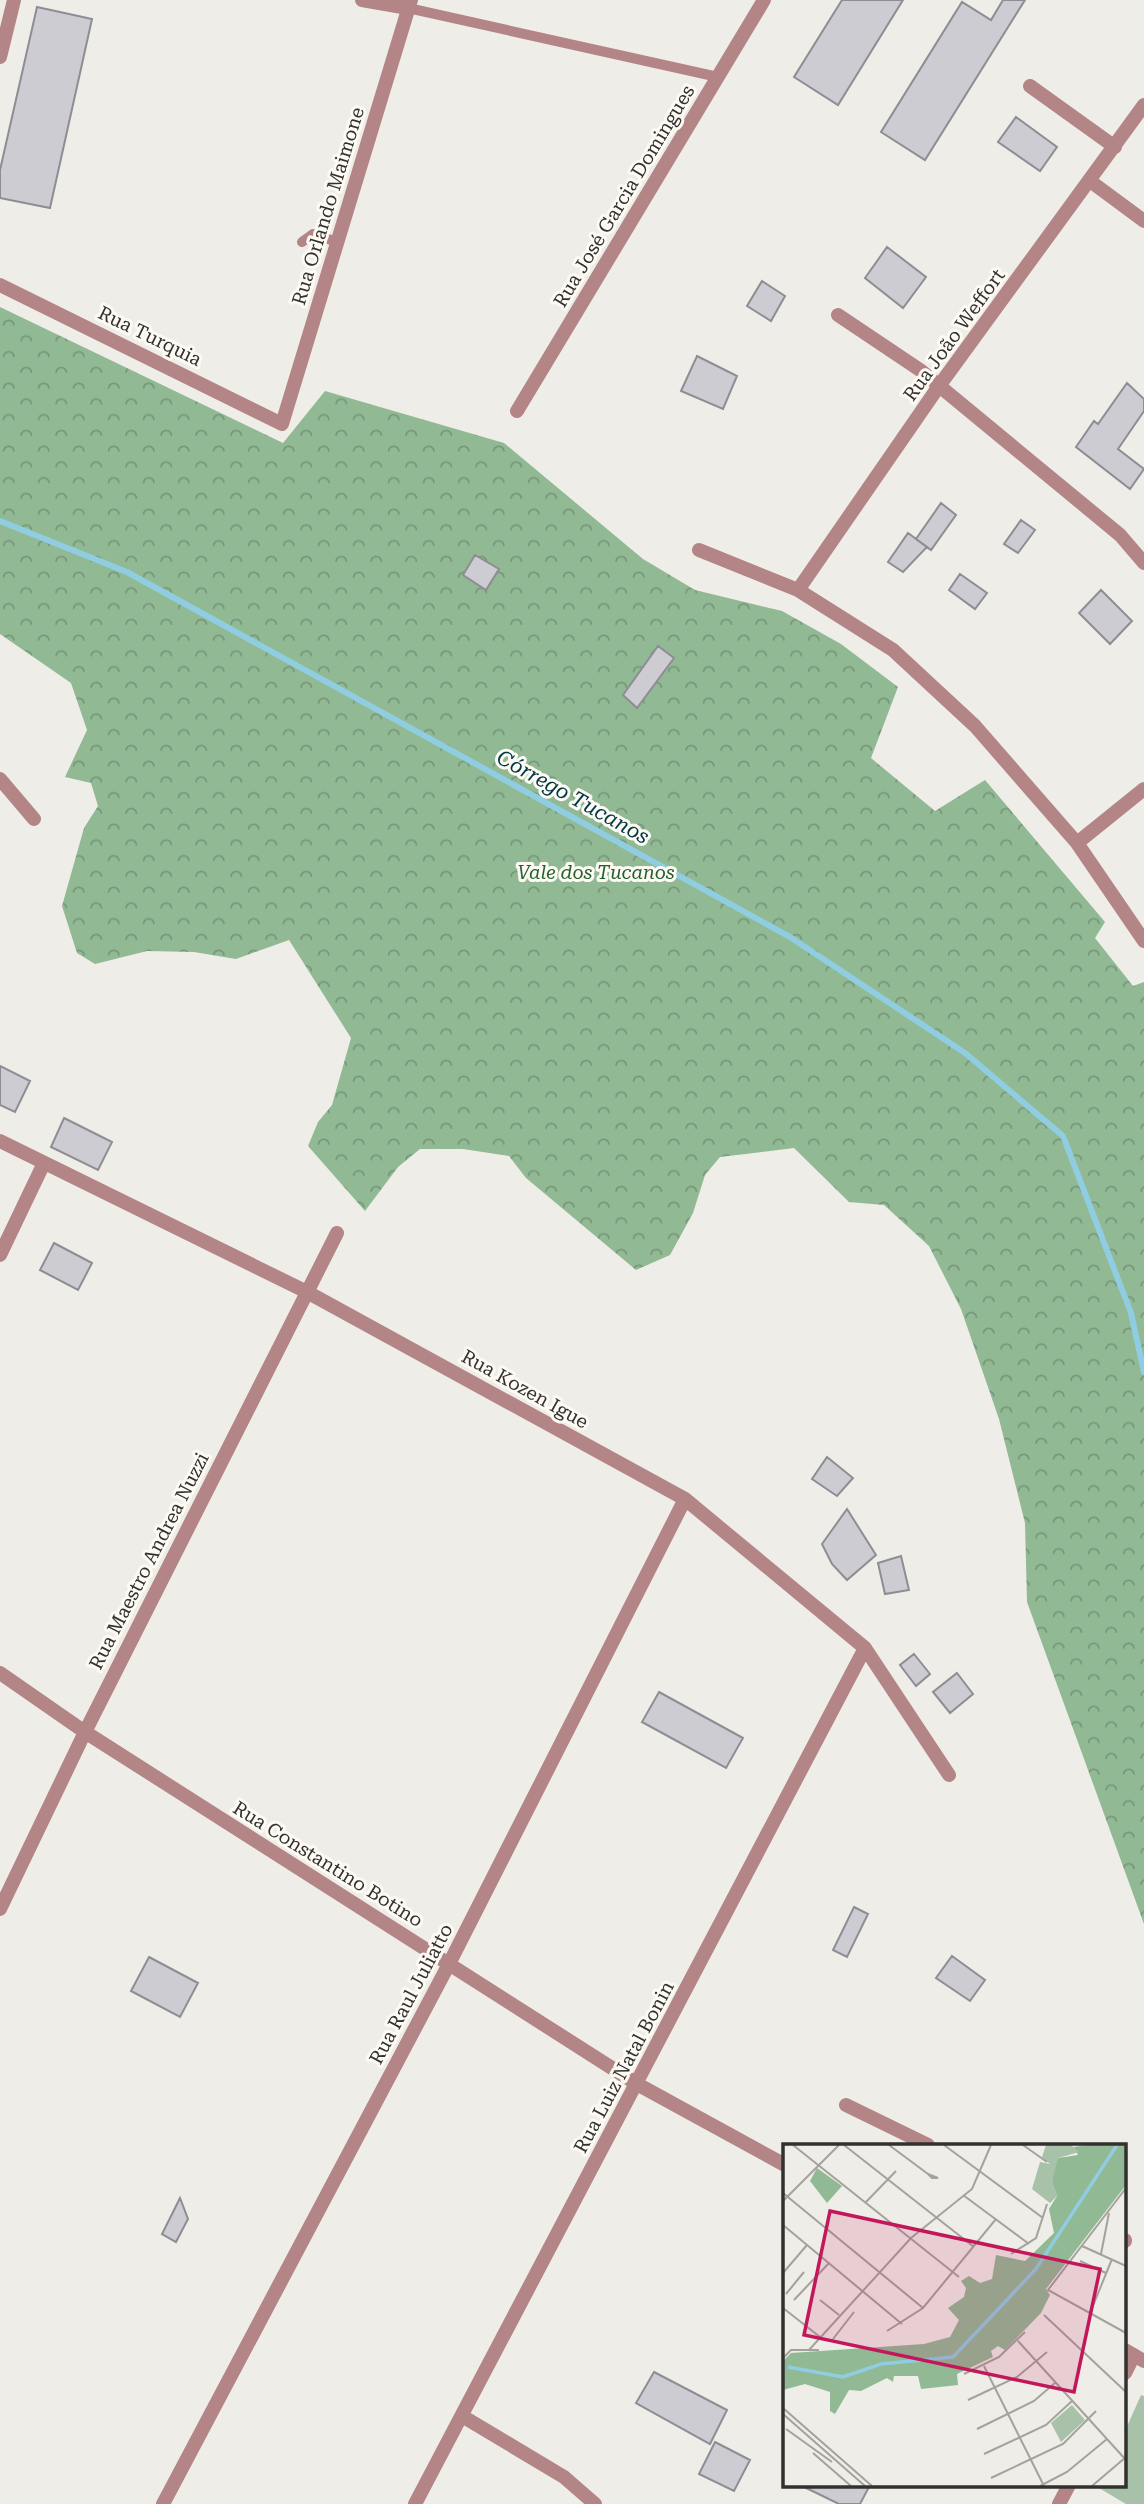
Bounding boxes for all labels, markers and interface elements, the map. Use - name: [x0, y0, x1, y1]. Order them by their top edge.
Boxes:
- street label: Rua José Garcia Domingues: [548, 81, 700, 311]
- street label: Rua Orlando Maimone: [287, 104, 369, 308]
- street label: Rua João Weffort: [898, 264, 1010, 406]
- street label: Rua Turquia: [95, 301, 206, 371]
- water label: Córrego Tucanos: [493, 745, 654, 849]
- park label: Vale dos Tucanos: [517, 861, 675, 884]
- street label: Rua Kozen Igue: [458, 1345, 592, 1433]
- street label: Rua Maestro Andrea Nuzzi: [84, 1449, 214, 1673]
- street label: Rua Constantino Botino: [229, 1796, 427, 1932]
- street label: Rua Raul Juliatto: [364, 1920, 458, 2068]
- street label: Rua Luiz Natal Bonin: [569, 1977, 679, 2157]
- inset map: [783, 2144, 1126, 2486]

